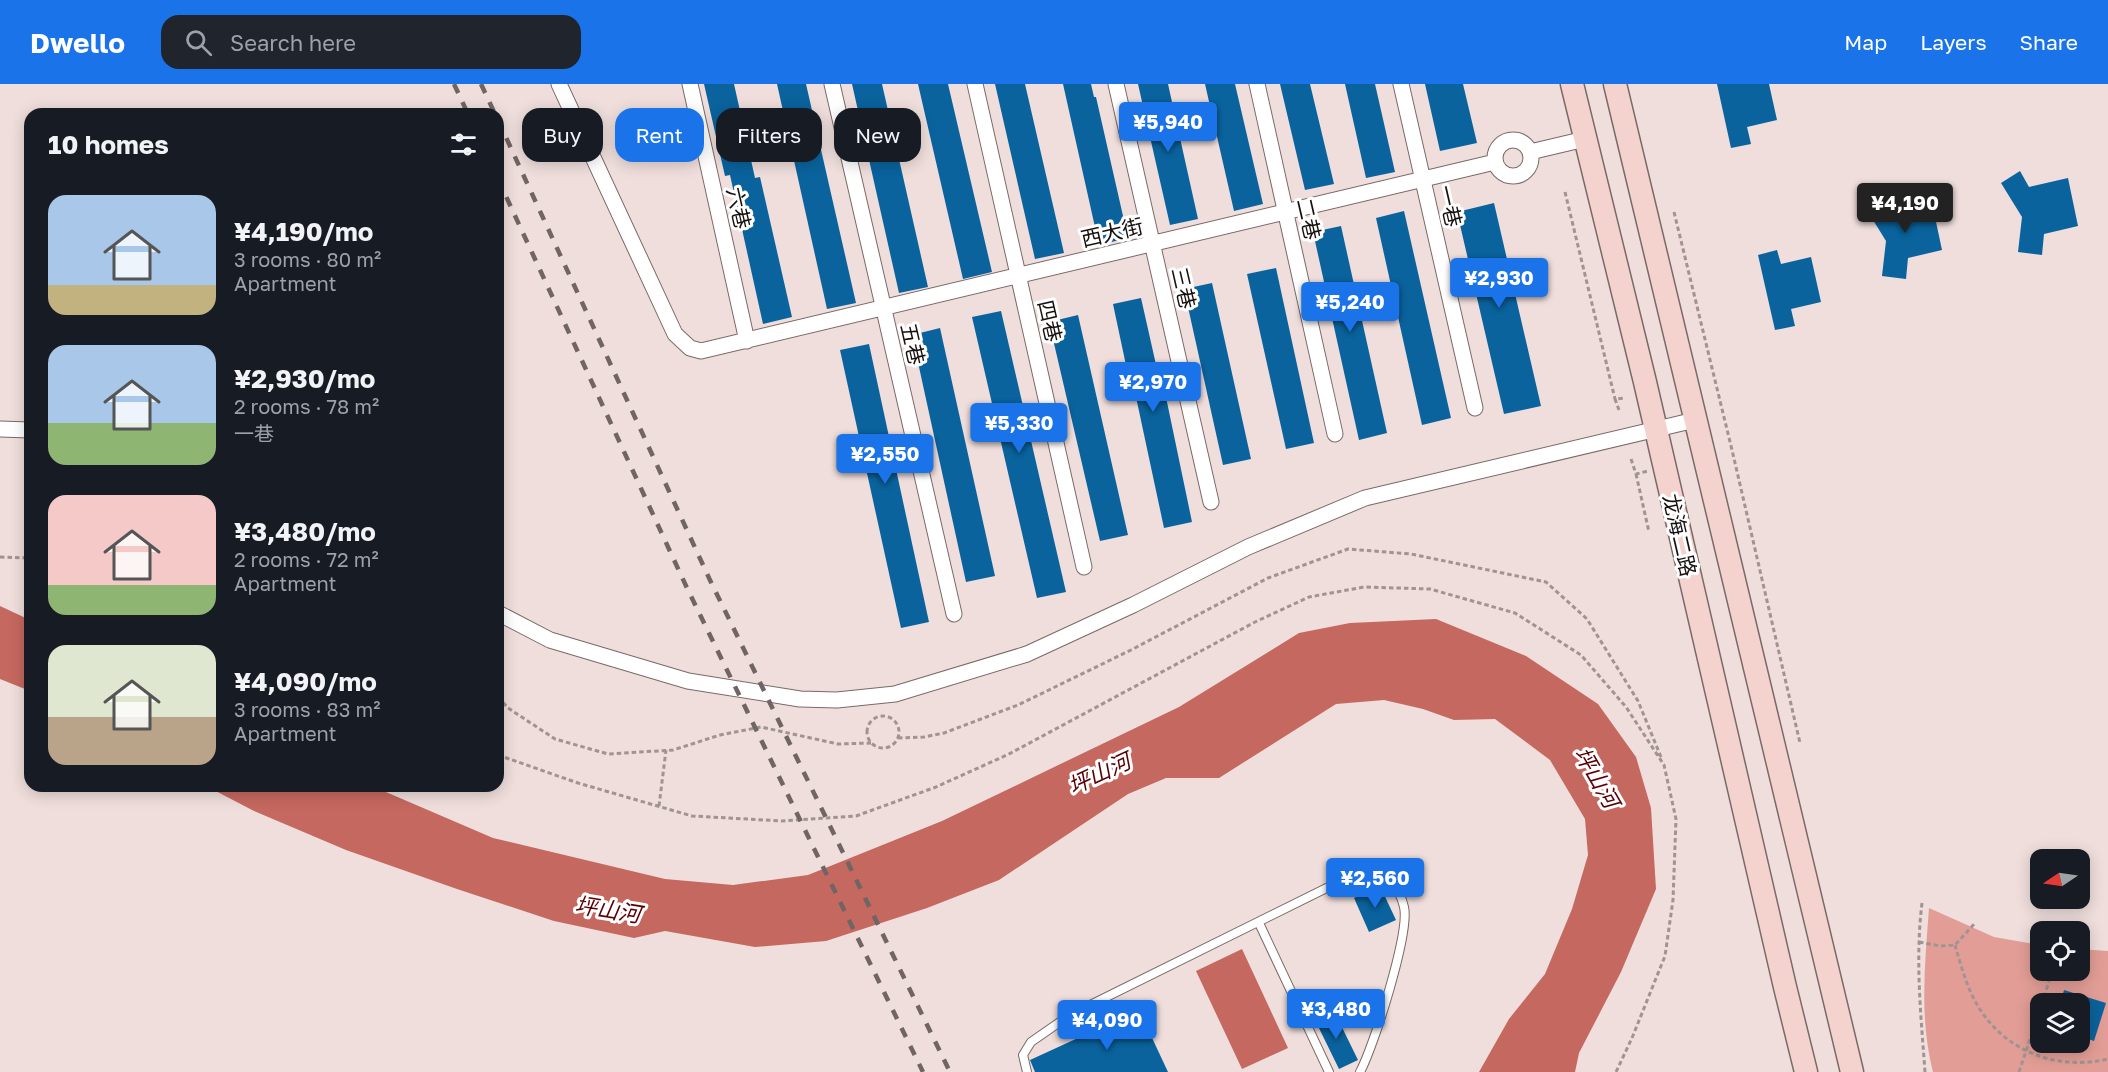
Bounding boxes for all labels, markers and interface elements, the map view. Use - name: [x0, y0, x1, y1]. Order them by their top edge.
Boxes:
- search box: [161, 15, 581, 69]
- text: Dwello: [30, 26, 125, 59]
- icon: search: [182, 26, 215, 59]
- text: Search here: [230, 29, 356, 56]
- text: Map: [1844, 29, 1887, 55]
- text: Layers: [1920, 29, 1987, 55]
- text: Share: [2020, 29, 2078, 55]
- pin: ¥5,940: [1119, 102, 1217, 153]
- chip: Buy: [522, 108, 603, 162]
- chip: Rent: [615, 108, 704, 162]
- chip: Filters: [716, 108, 822, 162]
- chip: New: [834, 108, 921, 162]
- text: ¥5,940: [1133, 109, 1203, 133]
- icon: filters: [447, 128, 480, 161]
- text: 10 homes: [48, 129, 169, 160]
- street label: 一巷: [1433, 183, 1467, 229]
- pin: ¥4,190: [1856, 183, 1954, 234]
- street label: 六巷: [722, 185, 756, 231]
- text: ¥4,190: [1871, 190, 1939, 214]
- street label: 二巷: [1292, 196, 1326, 242]
- street label: 西大街: [1078, 212, 1146, 252]
- text: ¥4,190/mo: [234, 216, 373, 247]
- icon: home: [96, 219, 168, 291]
- text: 3 rooms · 80 m²: [234, 247, 381, 271]
- pin: ¥2,930: [1450, 258, 1548, 309]
- street label: 三巷: [1167, 265, 1201, 311]
- text: ¥2,930: [1464, 265, 1534, 289]
- text: Apartment: [234, 271, 337, 295]
- pin: ¥5,240: [1301, 282, 1399, 333]
- text: ¥5,240: [1315, 289, 1385, 313]
- street label: 四巷: [1033, 298, 1067, 344]
- street label: 五巷: [896, 321, 930, 367]
- pin: ¥2,970: [1104, 362, 1202, 413]
- text: ¥2,930/mo: [234, 363, 375, 394]
- icon: home: [96, 369, 168, 441]
- text: ¥2,970: [1119, 369, 1187, 393]
- text: 2 rooms · 78 m²: [234, 394, 379, 418]
- pin: ¥5,330: [970, 403, 1068, 454]
- text: ¥5,330: [984, 410, 1054, 434]
- text: 一巷: [234, 421, 274, 445]
- pin: ¥2,550: [836, 434, 934, 485]
- text: ¥2,550: [850, 441, 920, 465]
- street label: 龙海二路: [1658, 491, 1702, 579]
- text: ¥3,480/mo: [234, 516, 376, 547]
- icon: home: [96, 519, 168, 591]
- text: 2 rooms · 72 m²: [234, 547, 379, 571]
- text: Apartment: [234, 571, 337, 595]
- text: ¥4,090/mo: [234, 666, 377, 697]
- icon: home: [96, 669, 168, 741]
- text: 3 rooms · 83 m²: [234, 697, 380, 721]
- text: Apartment: [234, 721, 337, 745]
- water label: 坪山河: [1569, 742, 1627, 816]
- water label: 坪山河: [1063, 745, 1138, 799]
- north arrow: [2030, 849, 2090, 909]
- map controls: [2030, 849, 2090, 1053]
- pin: ¥2,560: [1326, 858, 1424, 909]
- text: ¥2,560: [1340, 865, 1410, 889]
- water label: 坪山河: [573, 891, 647, 928]
- button: locate: [2030, 921, 2090, 981]
- pin: ¥3,480: [1287, 989, 1385, 1040]
- button: layers: [2030, 993, 2090, 1053]
- text: ¥3,480: [1301, 996, 1371, 1020]
- pin: ¥4,090: [1058, 1000, 1156, 1051]
- text: ¥4,090: [1072, 1007, 1142, 1031]

